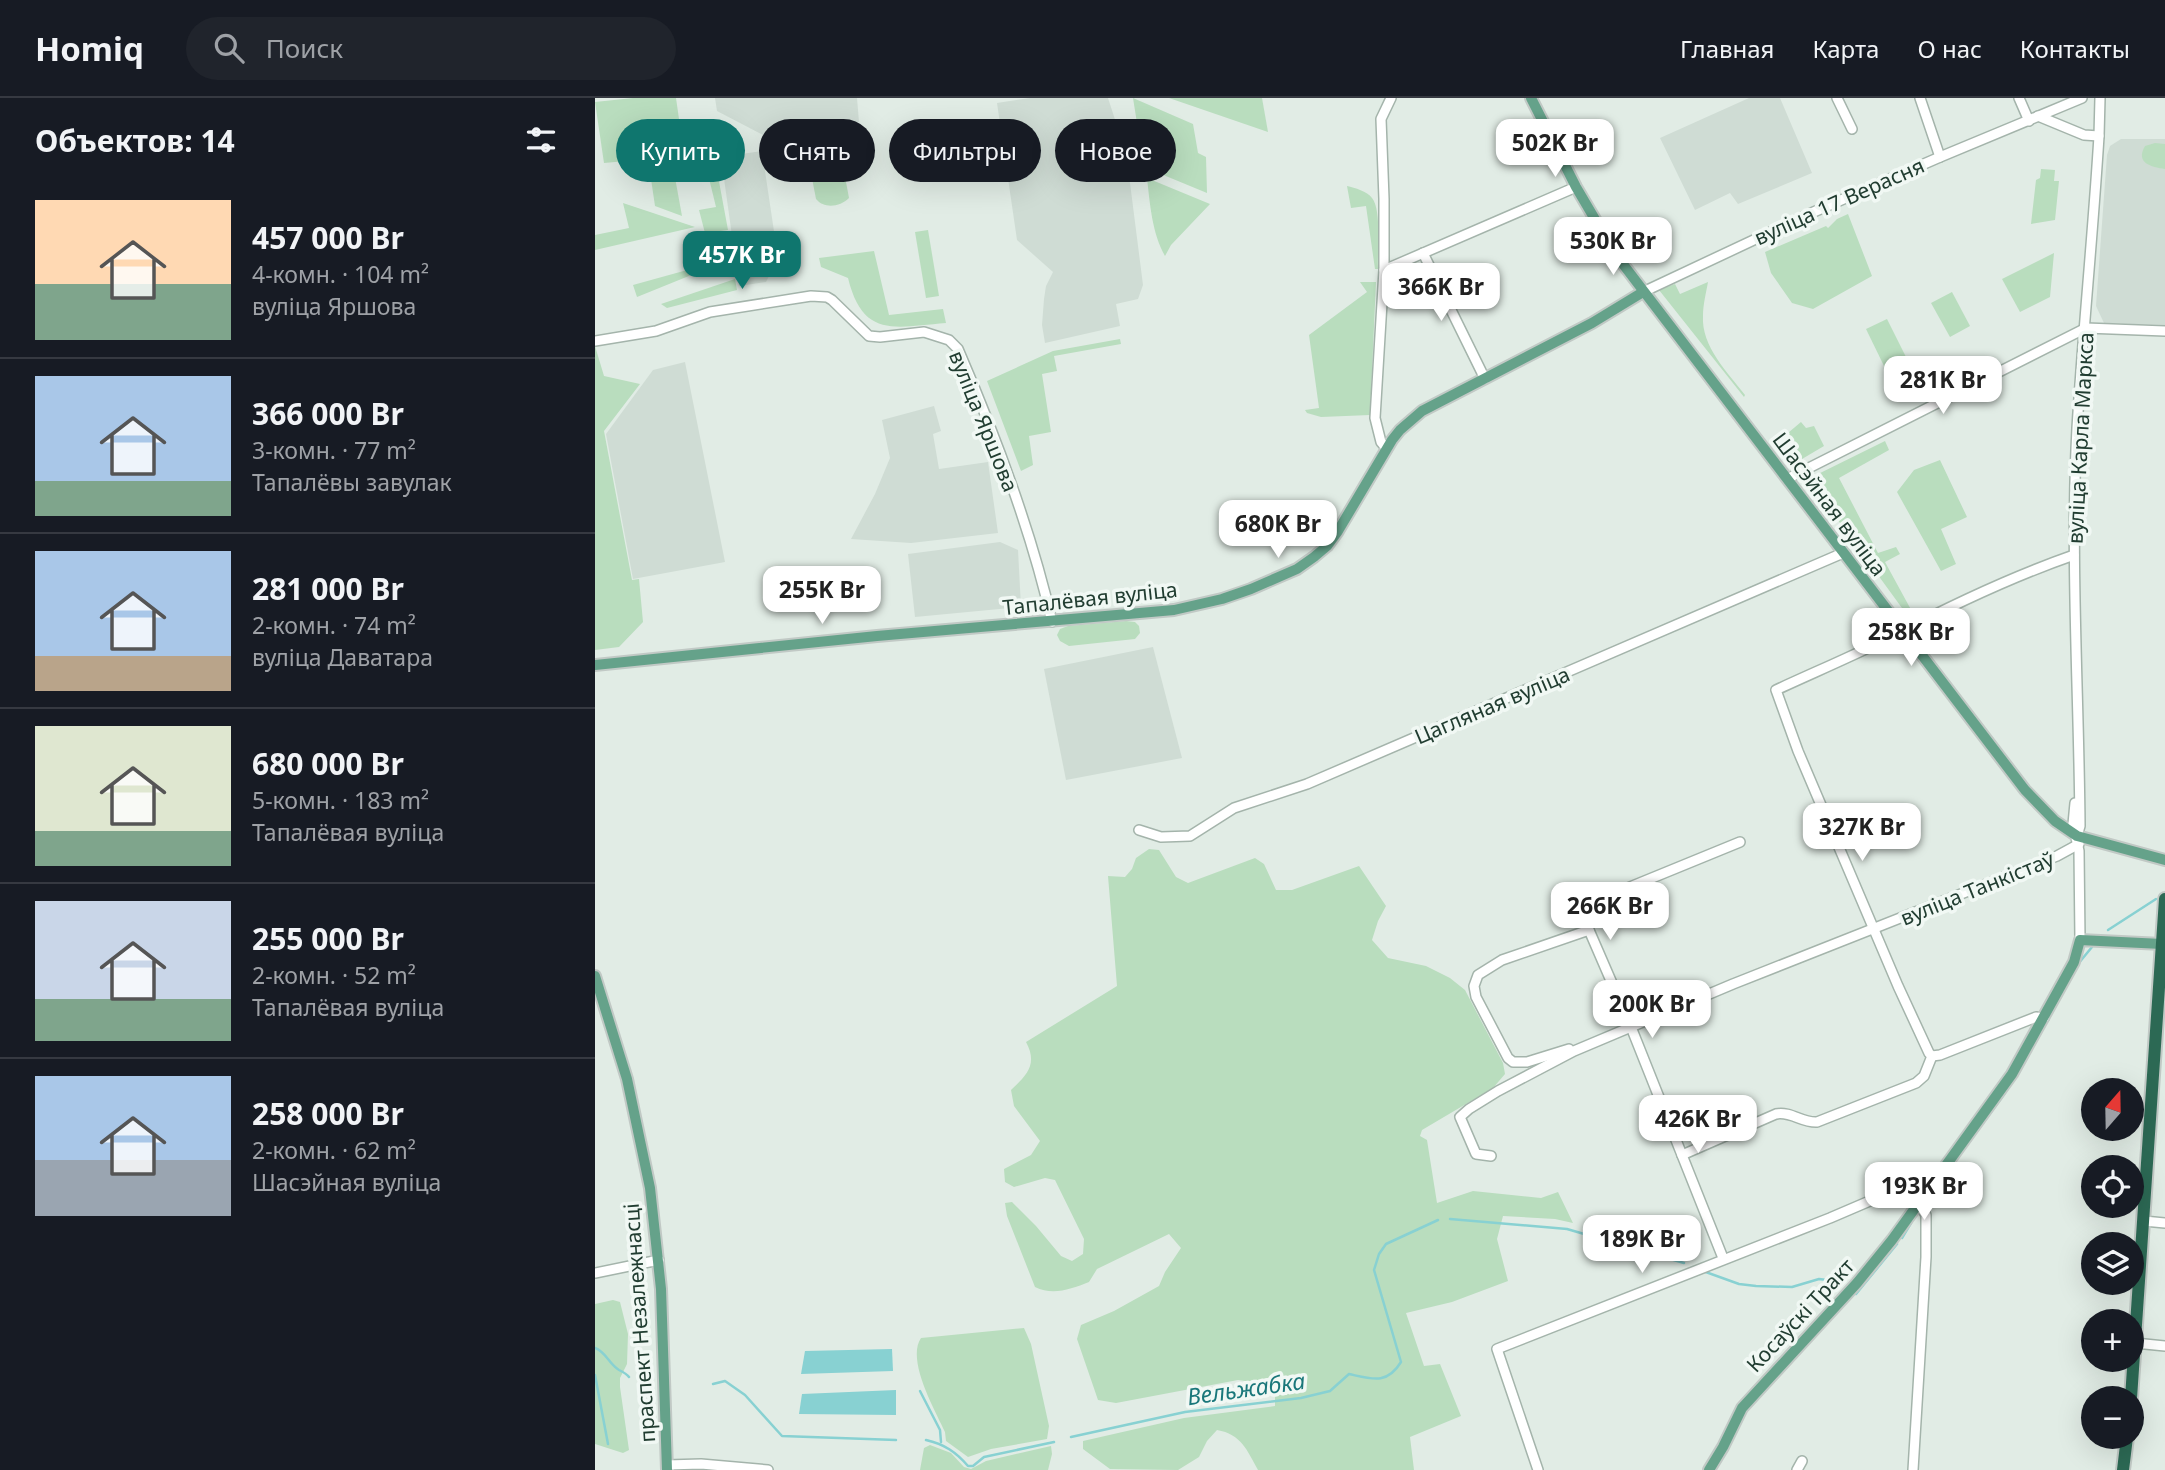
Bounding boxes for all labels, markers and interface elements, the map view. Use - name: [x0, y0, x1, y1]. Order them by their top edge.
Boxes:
- search box: [186, 17, 676, 80]
- text: Homiq: [35, 26, 144, 71]
- icon: search: [210, 29, 248, 67]
- text: Поиск: [266, 30, 343, 66]
- text: Главная: [1680, 32, 1774, 65]
- text: Карта: [1812, 32, 1879, 65]
- text: О нас: [1917, 32, 1982, 65]
- text: Контакты: [2020, 32, 2130, 65]
- chip: Купить: [616, 119, 745, 182]
- chip: Снять: [759, 119, 875, 182]
- chip: Фильтры: [889, 119, 1041, 182]
- chip: Новое: [1055, 119, 1176, 182]
- text: Объектов: 14: [35, 120, 235, 161]
- pin: 502K Br: [1490, 120, 1620, 179]
- icon: filters: [522, 121, 560, 159]
- text: 502K Br: [1512, 126, 1598, 158]
- street label: вуліца 17 Верасня: [1749, 151, 1929, 251]
- text: 457 000 Br: [252, 217, 404, 258]
- pin: 530K Br: [1548, 218, 1678, 277]
- text: 530K Br: [1570, 224, 1656, 256]
- icon: home: [91, 228, 175, 312]
- pin: 457K Br: [677, 232, 807, 291]
- text: 457K Br: [699, 238, 785, 270]
- text: 4-комн. · 104 m²: [252, 258, 429, 290]
- pin: 366K Br: [1376, 264, 1506, 323]
- text: 366K Br: [1398, 270, 1484, 302]
- text: вуліца Яршова: [252, 290, 416, 322]
- street label: вуліца Карла Маркса: [2060, 331, 2100, 545]
- street label: вуліца Яршова: [943, 346, 1025, 496]
- pin: 281K Br: [1878, 356, 2008, 416]
- text: 281K Br: [1900, 363, 1986, 395]
- text: 366 000 Br: [252, 393, 404, 434]
- icon: home: [91, 404, 175, 488]
- street label: Шасэйная вуліца: [1767, 427, 1893, 581]
- text: 3-комн. · 77 m²: [252, 434, 416, 466]
- text: Тапалёвы завулак: [252, 466, 452, 498]
- pin: 680K Br: [1213, 500, 1343, 560]
- text: 680K Br: [1235, 507, 1321, 539]
- pin: 255K Br: [757, 566, 887, 626]
- text: 281 000 Br: [252, 568, 404, 609]
- text: 255K Br: [779, 573, 865, 605]
- street label: Тапалёвая вуліца: [1001, 575, 1179, 621]
- icon: home: [91, 579, 175, 663]
- pin: 258K Br: [1846, 608, 1976, 668]
- text: 2-комн. · 74 m²: [252, 609, 416, 641]
- text: 258K Br: [1868, 615, 1954, 647]
- text: вуліца Даватара: [252, 641, 433, 673]
- street label: Цагляная вуліца: [1410, 660, 1574, 750]
- text: 680 000 Br: [252, 743, 404, 784]
- icon: home: [91, 754, 175, 838]
- text: 5-комн. · 183 m²: [252, 784, 429, 816]
- pin: 327K Br: [1797, 804, 1927, 863]
- text: 327K Br: [1819, 810, 1905, 842]
- text: Тапалёвая вуліца: [252, 816, 444, 848]
- street label: вуліца Танкістаў: [1896, 844, 2058, 932]
- pin: 266K Br: [1545, 882, 1675, 942]
- text: 266K Br: [1567, 889, 1653, 921]
- text: 255 000 Br: [252, 918, 404, 959]
- icon: home: [91, 929, 175, 1013]
- text: 2-комн. · 52 m²: [252, 959, 416, 991]
- pin: 200K Br: [1587, 981, 1717, 1040]
- text: 200K Br: [1609, 987, 1695, 1019]
- text: Тапалёвая вуліца: [252, 991, 444, 1023]
- north arrow: [2081, 1078, 2144, 1141]
- map controls: [2081, 1078, 2144, 1449]
- text: 258 000 Br: [252, 1093, 404, 1134]
- pin: 426K Br: [1633, 1096, 1763, 1155]
- text: 426K Br: [1655, 1102, 1741, 1134]
- icon: home: [91, 1104, 175, 1188]
- text: 2-комн. · 62 m²: [252, 1134, 416, 1166]
- button: locate: [2081, 1155, 2144, 1218]
- pin: 193K Br: [1859, 1162, 1989, 1222]
- text: Шасэйная вуліца: [252, 1166, 441, 1198]
- text: 193K Br: [1881, 1169, 1967, 1201]
- street label: праспект Незалежнасці: [617, 1202, 661, 1444]
- pin: 189K Br: [1577, 1216, 1707, 1275]
- text: 189K Br: [1599, 1222, 1685, 1254]
- button: layers: [2081, 1232, 2144, 1295]
- street label: Косаўскі Тракт: [1740, 1252, 1860, 1378]
- button: +: [2081, 1309, 2144, 1372]
- water label: Вельжабка: [1185, 1364, 1307, 1412]
- button: −: [2081, 1386, 2144, 1449]

